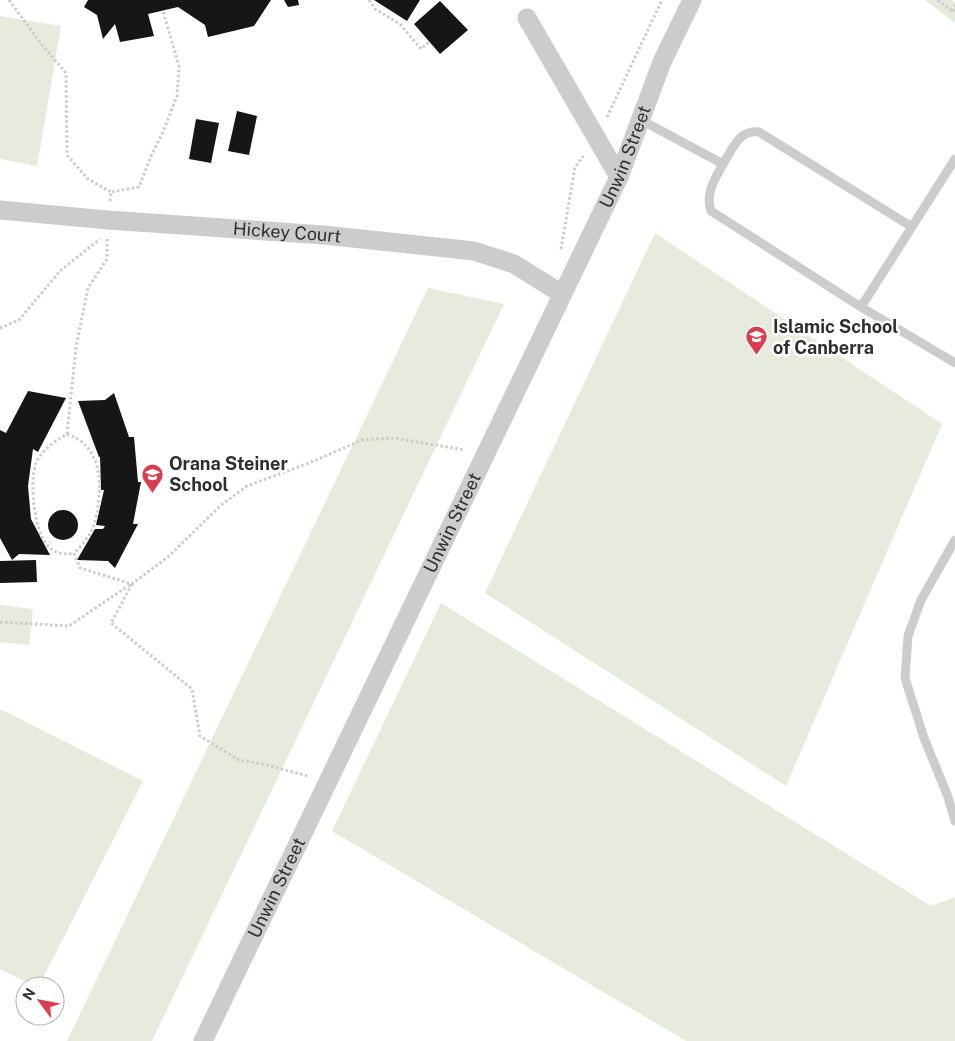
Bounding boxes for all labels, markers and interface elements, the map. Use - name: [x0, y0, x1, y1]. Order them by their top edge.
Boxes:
- street label: Unwin Street: [595, 102, 655, 211]
- street label: Hickey Court: [232, 218, 342, 247]
- place label: Islamic School of Canberra: [773, 316, 898, 358]
- school or university icon: Islamic School of Canberra: [745, 325, 769, 356]
- place label: Orana Steiner School: [169, 453, 288, 495]
- school or university icon: Orana Steiner School: [141, 462, 165, 493]
- street label: Unwin Street: [419, 469, 485, 576]
- street label: Unwin Street: [243, 834, 309, 941]
- north arrow: [15, 976, 65, 1026]
- text: N: [19, 985, 39, 1003]

